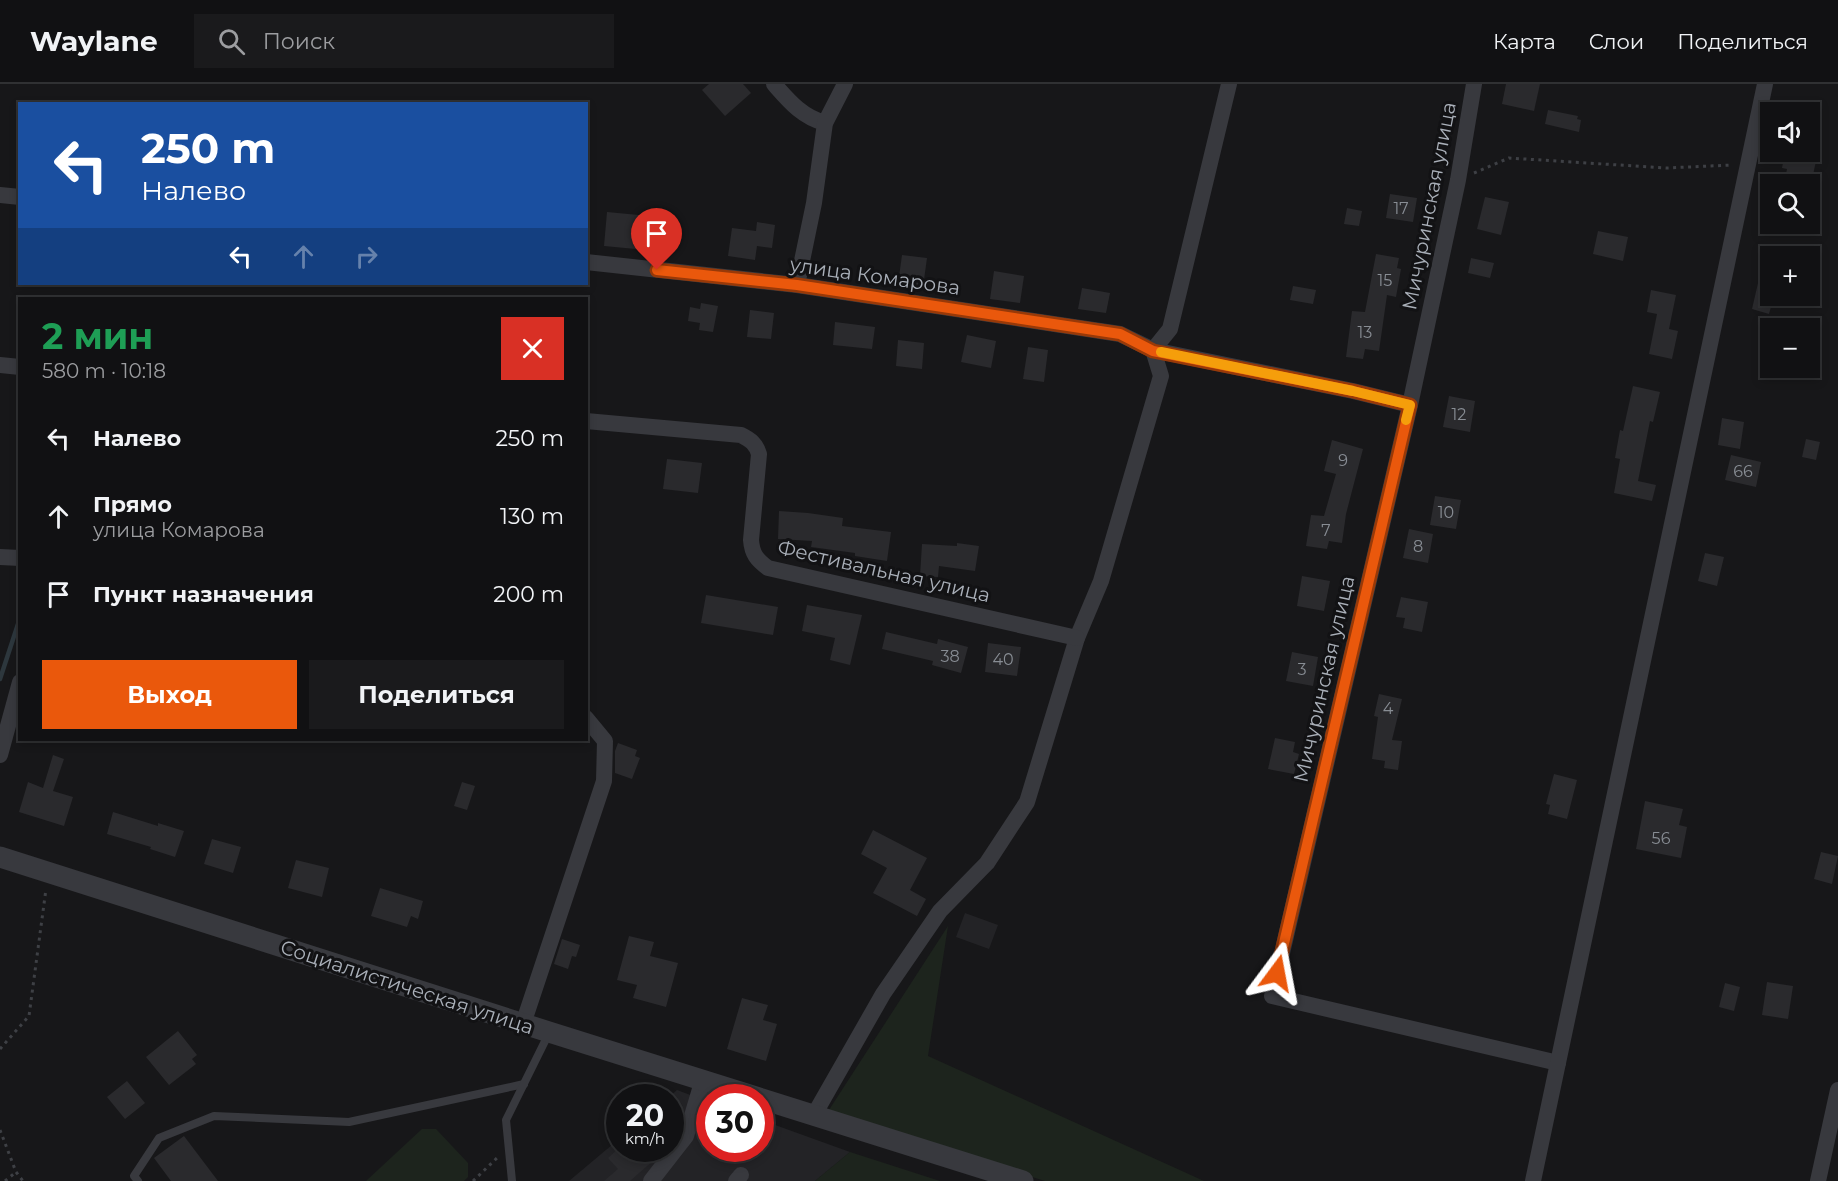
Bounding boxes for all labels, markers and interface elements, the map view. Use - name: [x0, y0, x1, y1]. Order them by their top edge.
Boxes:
- search box: [194, 14, 614, 68]
- text: Waylane: [30, 24, 158, 58]
- icon: search: [215, 25, 248, 58]
- text: Поиск: [263, 28, 335, 55]
- text: Карта: [1493, 29, 1556, 54]
- text: Слои: [1589, 29, 1644, 54]
- text: Поделиться: [1677, 29, 1808, 54]
- street label: Мичуринская улица: [1397, 100, 1461, 312]
- map controls: [1760, 102, 1820, 378]
- button: sound: [1760, 102, 1820, 162]
- text: 250 m: [141, 122, 275, 174]
- icon: left: [42, 126, 120, 204]
- text: Налево: [141, 174, 246, 207]
- button: search: [1760, 174, 1820, 234]
- house number: 17: [1393, 199, 1409, 218]
- pin: [631, 208, 682, 270]
- icon: arrive: [640, 217, 673, 250]
- icon: left: [224, 240, 257, 273]
- icon: ahead: [287, 240, 320, 273]
- icon: right: [350, 240, 383, 273]
- button: +: [1760, 246, 1820, 306]
- street label: улица Комарова: [787, 252, 962, 300]
- house number: 15: [1378, 271, 1392, 290]
- text: 2 мин: [42, 314, 153, 358]
- button: close: [501, 317, 564, 380]
- button: −: [1760, 318, 1820, 378]
- house number: 13: [1358, 323, 1372, 342]
- text: 580 m · 10:18: [42, 359, 166, 383]
- house number: 12: [1452, 405, 1466, 424]
- icon: left: [42, 422, 75, 455]
- text: Налево: [93, 425, 181, 452]
- text: 250 m: [495, 425, 564, 452]
- house number: 9: [1338, 451, 1348, 470]
- house number: 66: [1733, 462, 1753, 481]
- text: Прямо: [93, 491, 172, 518]
- icon: ahead: [42, 500, 75, 533]
- text: 130 m: [500, 503, 564, 530]
- house number: 10: [1438, 503, 1454, 522]
- text: улица Комарова: [93, 518, 265, 542]
- house number: 7: [1321, 521, 1331, 540]
- street label: Фестивальная улица: [775, 535, 993, 607]
- house number: 8: [1413, 537, 1423, 556]
- street label: Мичуринская улица: [1289, 573, 1359, 785]
- icon: arrive: [42, 578, 75, 611]
- text: Пункт назначения: [93, 581, 314, 608]
- text: 200 m: [493, 581, 564, 608]
- house number: 38: [940, 647, 960, 666]
- house number: 40: [992, 650, 1014, 669]
- button: Выход: [42, 660, 297, 729]
- button: Поделиться: [309, 660, 564, 729]
- house number: 3: [1297, 660, 1307, 679]
- house number: 4: [1383, 699, 1394, 718]
- house number: 56: [1652, 829, 1671, 848]
- street label: Социалистическая улица: [277, 935, 537, 1039]
- position arrow: [1245, 941, 1309, 1005]
- speed limit sign: 30: [696, 1084, 774, 1162]
- text: 20: [626, 1097, 664, 1134]
- text: km/h: [625, 1129, 665, 1148]

